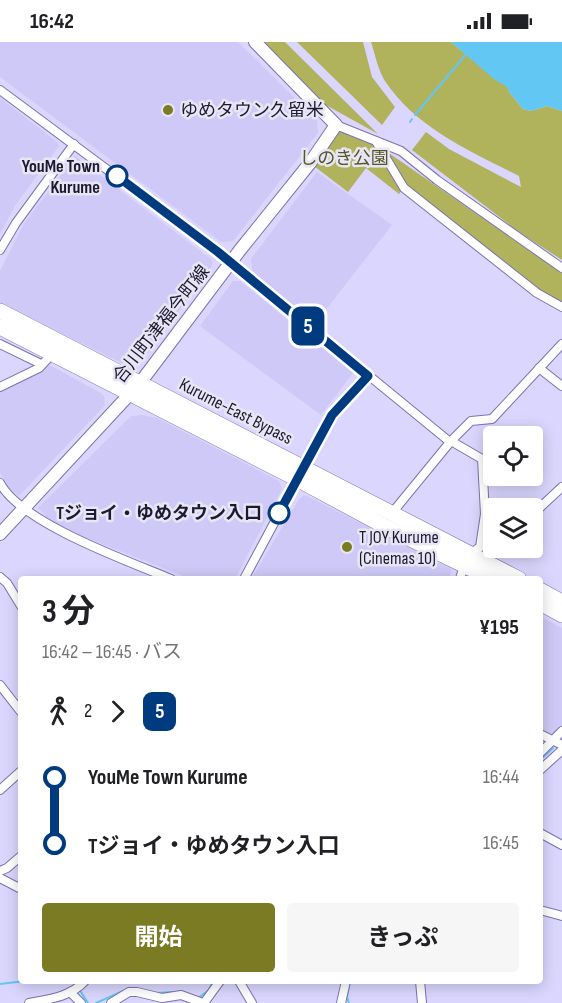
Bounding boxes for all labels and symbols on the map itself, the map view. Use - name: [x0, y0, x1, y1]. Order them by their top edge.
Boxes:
- place label: ゆめタウン久留米: [180, 100, 324, 121]
- marker: ゆめタウン久留米: [161, 103, 175, 117]
- park label: しのき公園: [299, 148, 389, 169]
- place label: YouMe Town Kurume: [22, 156, 100, 198]
- marker: YouMe Town Kurume: [106, 165, 128, 187]
- street label: 合川町津福今町線: [109, 261, 214, 388]
- line badge: 5: [288, 306, 328, 346]
- street label: Kurume-East Bypass: [176, 374, 296, 449]
- marker: Tジョイ・ゆめタウン入口: [268, 502, 290, 524]
- place label: Tジョイ・ゆめタウン入口: [56, 503, 262, 524]
- place label: T JOY Kurume (Cinemas 10): [359, 527, 439, 569]
- marker: T JOY Kurume (Cinemas 10): [340, 540, 354, 554]

